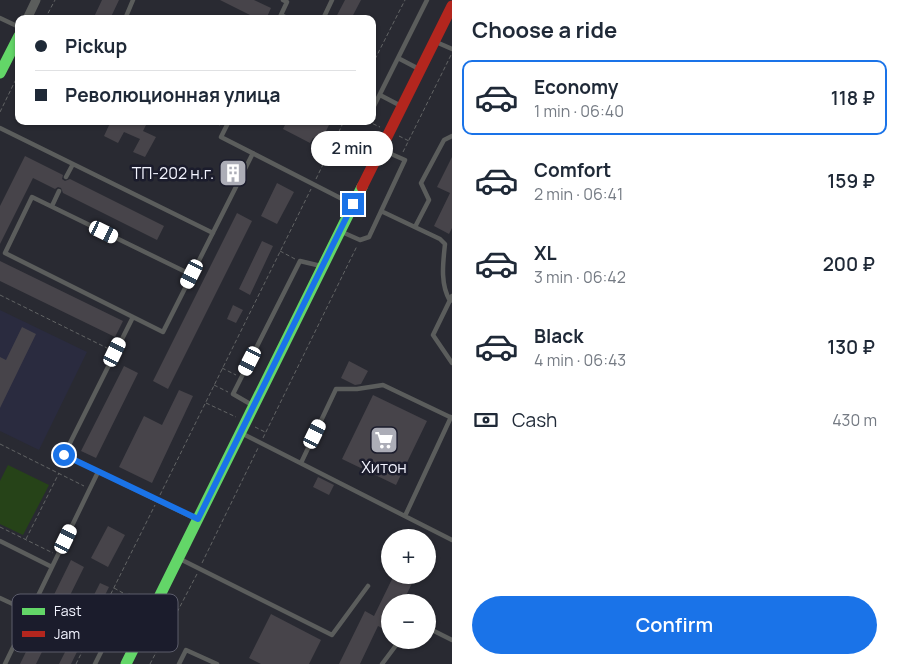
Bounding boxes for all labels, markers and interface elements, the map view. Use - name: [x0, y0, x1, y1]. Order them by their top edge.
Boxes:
- text: Choose a ride: [472, 15, 617, 45]
- text: Pickup: [65, 33, 127, 59]
- text: Economy: [534, 74, 618, 100]
- icon: car: [474, 75, 519, 120]
- text: Революционная улица: [65, 82, 280, 108]
- text: 118 ₽: [831, 85, 875, 111]
- text: 1 min · 06:40: [534, 100, 624, 122]
- callout: 2 min: [312, 132, 394, 166]
- text: 2 min: [332, 137, 372, 159]
- text: Comfort: [534, 157, 611, 183]
- building icon: ТП-202 н.г.: [218, 158, 248, 188]
- icon: car: [474, 158, 519, 203]
- place label: ТП-202 н.г.: [132, 162, 214, 184]
- text: 159 ₽: [827, 168, 875, 194]
- text: 2 min · 06:41: [534, 183, 623, 205]
- route end: [342, 193, 364, 215]
- car: [87, 219, 120, 245]
- text: XL: [534, 240, 557, 266]
- icon: car: [474, 241, 519, 286]
- text: 200 ₽: [823, 251, 875, 277]
- car: [178, 257, 205, 291]
- text: 3 min · 06:42: [534, 266, 626, 288]
- text: Black: [534, 323, 583, 349]
- icon: car: [474, 324, 519, 369]
- text: 130 ₽: [827, 334, 875, 360]
- car: [101, 335, 128, 369]
- car: [236, 344, 263, 378]
- text: 4 min · 06:43: [534, 349, 626, 371]
- icon: cash: [472, 406, 500, 434]
- text: Cash: [512, 407, 557, 433]
- text: 430 m: [832, 409, 877, 431]
- car: [301, 417, 328, 451]
- supermarket icon: Хитон: [369, 425, 399, 455]
- route start: [53, 444, 75, 466]
- place label: Хитон: [361, 456, 407, 478]
- car: [52, 522, 79, 556]
- map controls: [381, 529, 436, 649]
- button: +: [381, 529, 436, 584]
- legend: [12, 594, 178, 652]
- button: −: [381, 594, 436, 649]
- button: Confirm: [472, 596, 877, 654]
- text: Fast: [54, 601, 82, 620]
- text: Jam: [54, 624, 80, 643]

